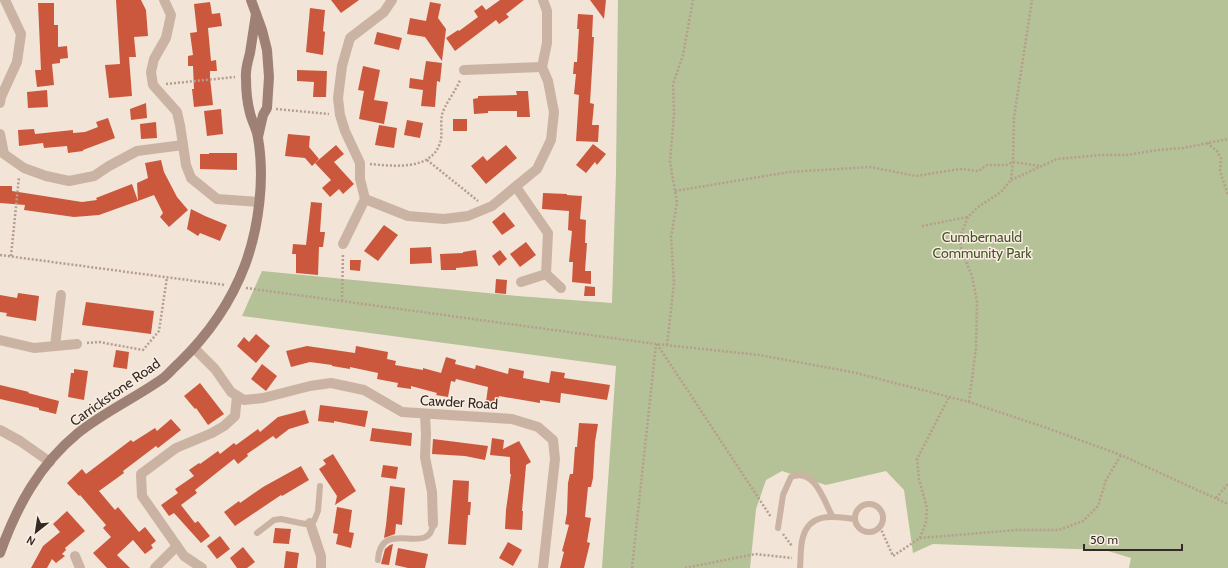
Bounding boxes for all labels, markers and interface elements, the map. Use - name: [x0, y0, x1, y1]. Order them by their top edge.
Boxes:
- park label: Cumbernauld Community Park: [933, 228, 1032, 262]
- street label: Carrickstone Road: [66, 354, 164, 430]
- street label: Cawder Road: [420, 391, 498, 413]
- north arrow: [16, 512, 56, 552]
- scale bar: [1084, 526, 1182, 552]
- text: 50 m: [1090, 532, 1118, 547]
- text: N: [24, 533, 38, 549]

